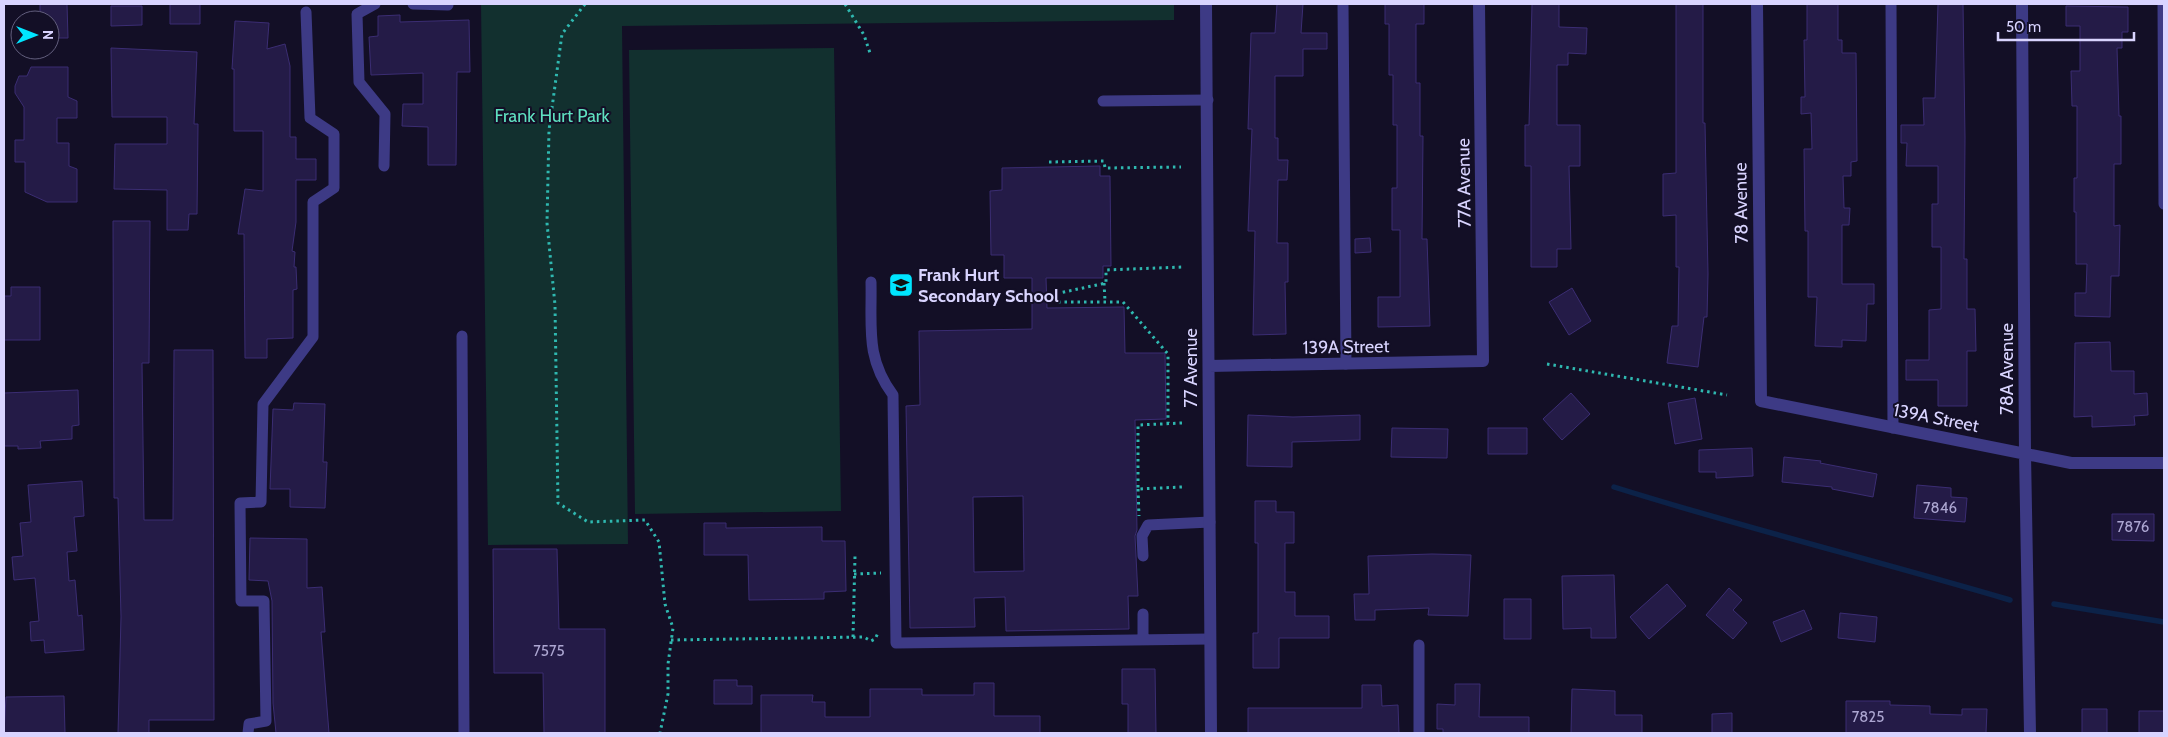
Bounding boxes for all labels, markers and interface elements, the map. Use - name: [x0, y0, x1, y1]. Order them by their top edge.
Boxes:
- north arrow: [10, 10, 60, 60]
- scale bar: [1998, 10, 2134, 42]
- text: 50 m: [2006, 18, 2041, 36]
- text: N: [39, 30, 57, 40]
- park label: Frank Hurt Park: [494, 105, 611, 127]
- street label: 77A Avenue: [1452, 138, 1476, 228]
- street label: 78 Avenue: [1729, 162, 1753, 244]
- place label: Frank Hurt Secondary School: [918, 264, 1059, 307]
- school or university icon: Frank Hurt Secondary School: [888, 272, 914, 298]
- street label: 78A Avenue: [1996, 323, 2018, 415]
- street label: 77 Avenue: [1180, 328, 1202, 408]
- street label: 139A Street: [1302, 335, 1390, 359]
- street label: 139A Street: [1891, 399, 1981, 437]
- house number: 7846: [1923, 499, 1957, 517]
- house number: 7876: [2117, 518, 2149, 536]
- house number: 7575: [533, 642, 565, 660]
- house number: 7825: [1852, 708, 1884, 726]

